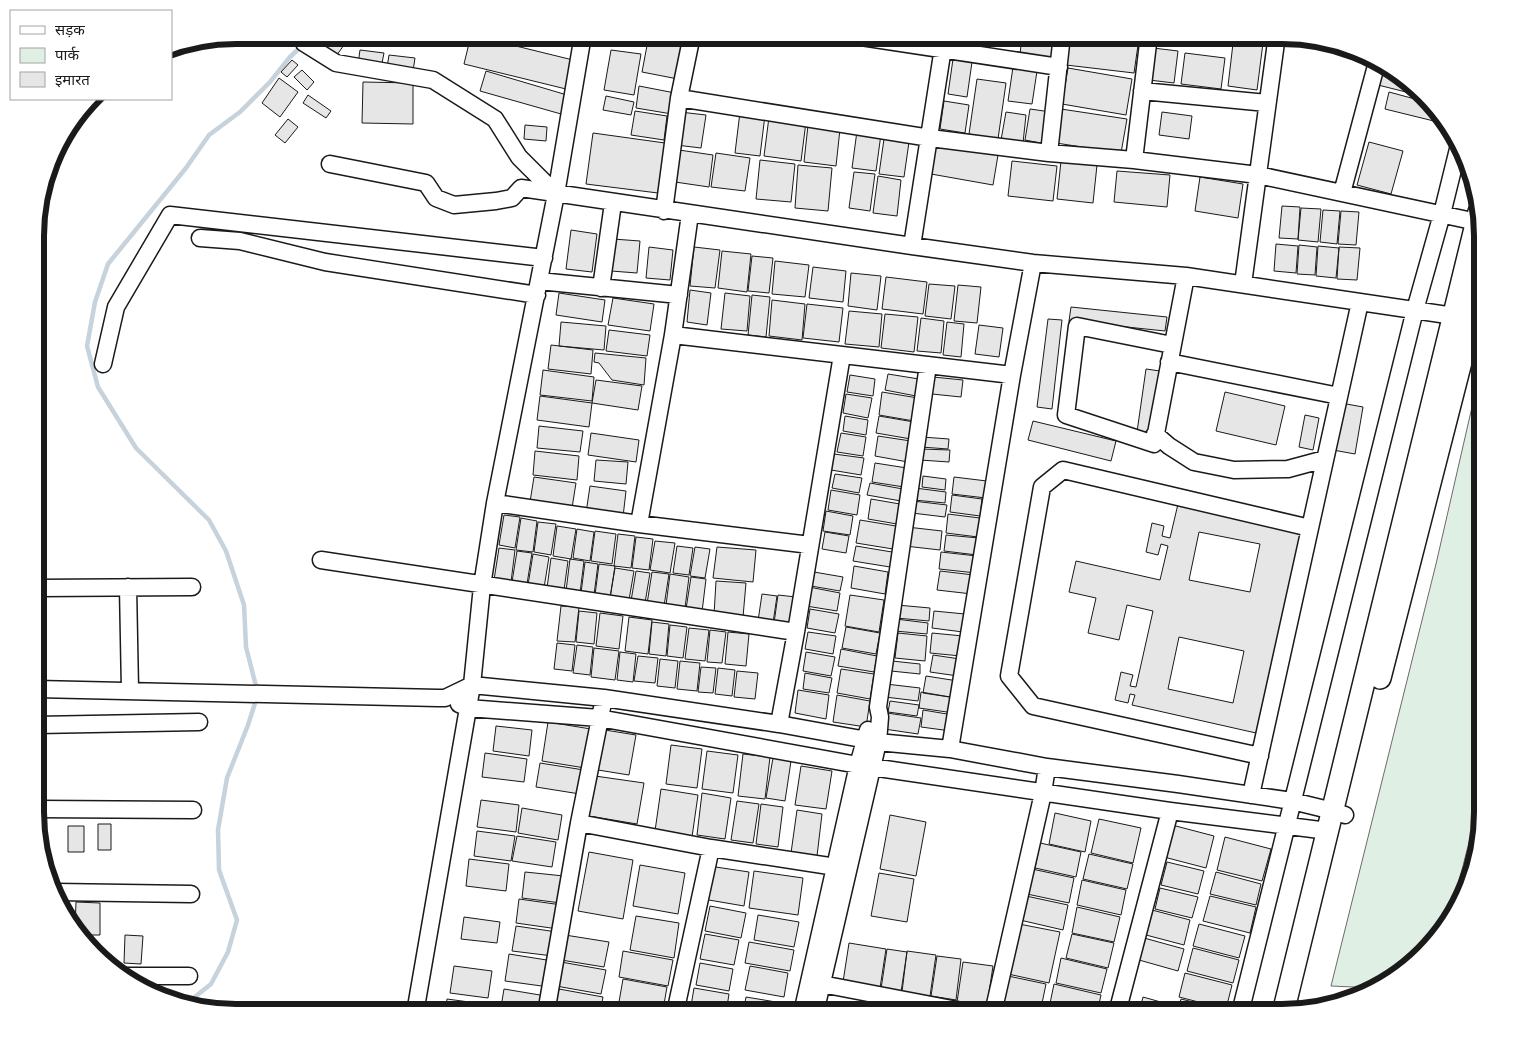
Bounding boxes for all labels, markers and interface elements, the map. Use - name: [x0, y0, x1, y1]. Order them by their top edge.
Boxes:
- legend: [10, 10, 172, 100]
- text: सड़क: [55, 20, 85, 39]
- text: पार्क: [55, 45, 79, 64]
- text: इमारत: [55, 70, 90, 89]

